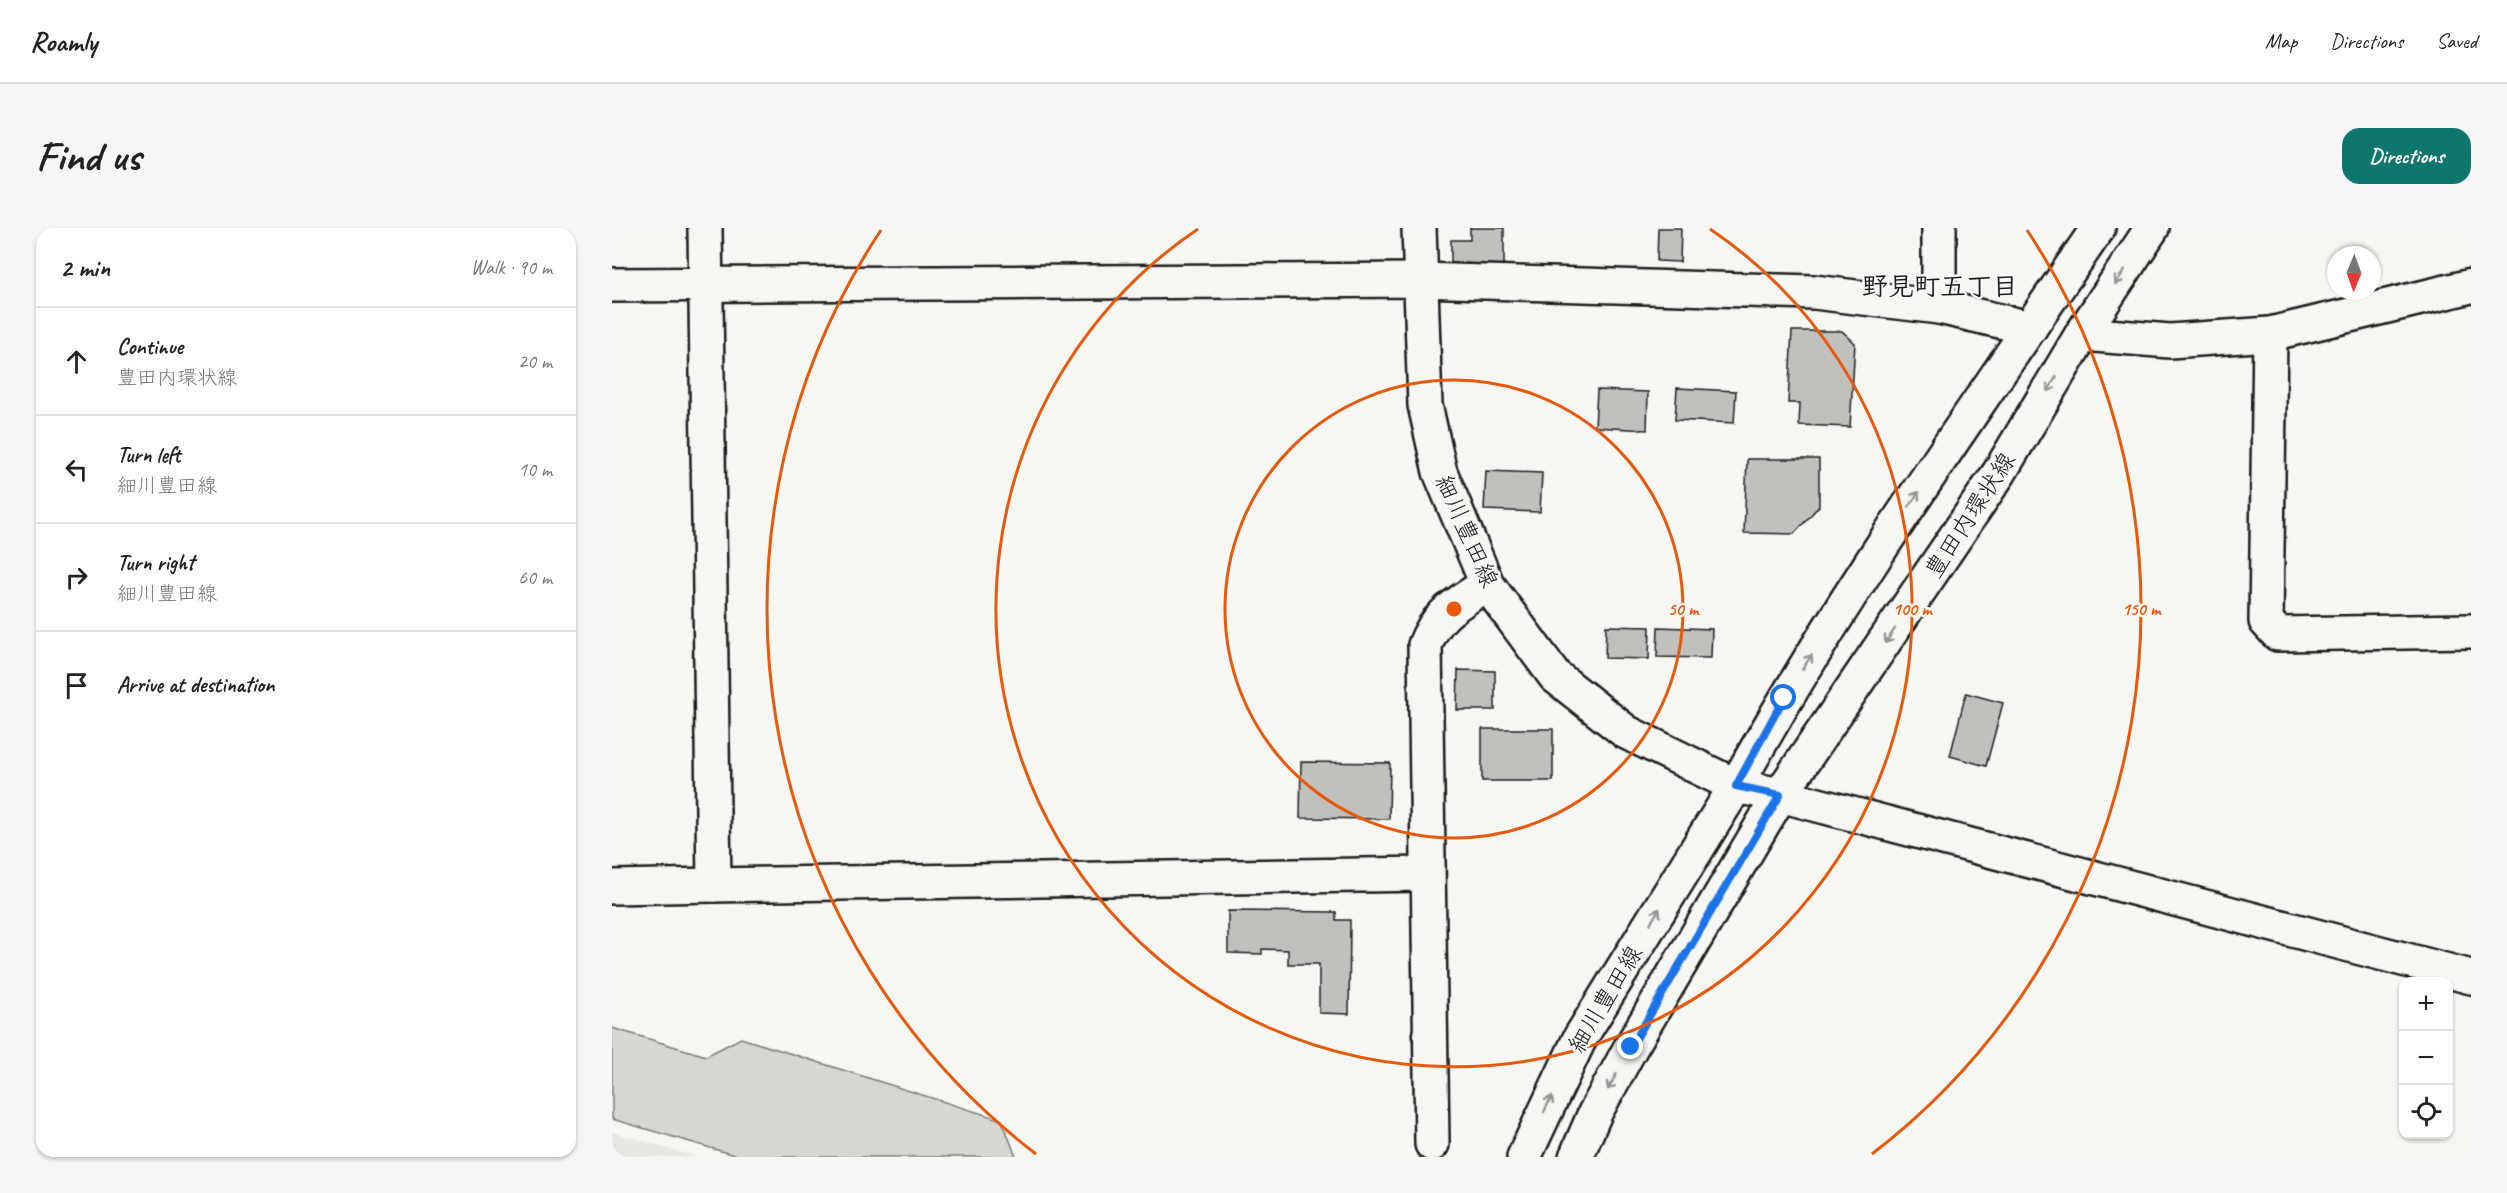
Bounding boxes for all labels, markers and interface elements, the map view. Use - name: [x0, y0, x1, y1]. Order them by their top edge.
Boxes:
- text: Roamly: [30, 24, 97, 59]
- text: Map: [2265, 28, 2297, 54]
- text: Directions: [2330, 28, 2403, 54]
- text: Saved: [2436, 28, 2477, 54]
- button: Directions: [2342, 128, 2471, 184]
- text: Find us: [36, 130, 141, 183]
- north arrow: [2327, 246, 2381, 300]
- text: 2 min: [60, 251, 110, 284]
- text: Walk · 90 m: [471, 255, 552, 280]
- one-way arrow: [2114, 268, 2126, 285]
- district label: 野見町五丁目: [1862, 270, 2018, 303]
- text: Continue: [117, 333, 183, 361]
- icon: ahead: [60, 345, 93, 378]
- text: 20 m: [518, 349, 552, 374]
- text: 豊田内環状線: [117, 365, 237, 390]
- one-way arrow: [2046, 375, 2058, 392]
- text: Turn left: [117, 441, 181, 469]
- street label: 豊田内環状線: [1918, 446, 2022, 584]
- icon: left: [60, 453, 93, 486]
- text: 10 m: [518, 457, 552, 482]
- street label: 細川豊田線: [1429, 470, 1505, 592]
- text: 細川豊田線: [117, 473, 217, 498]
- one-way arrow: [1908, 491, 1920, 508]
- text: Turn right: [117, 549, 194, 577]
- icon: right: [60, 561, 93, 594]
- text: 60 m: [518, 565, 552, 590]
- text: 細川豊田線: [117, 581, 217, 606]
- text: 50 m: [1668, 598, 1700, 620]
- text: 100 m: [1893, 598, 1933, 620]
- text: 150 m: [2122, 598, 2162, 620]
- centre of rings: [1444, 599, 1464, 619]
- one-way arrow: [1884, 627, 1896, 644]
- one-way arrow: [1801, 654, 1814, 671]
- icon: arrive: [60, 669, 93, 702]
- text: Arrive at destination: [117, 671, 274, 699]
- route start: [1770, 684, 1796, 710]
- one-way arrow: [1649, 908, 1661, 925]
- street label: 細川豊田線: [1561, 940, 1649, 1058]
- map controls: [2399, 977, 2453, 1139]
- button: +: [2399, 977, 2453, 1031]
- button: −: [2399, 1031, 2453, 1085]
- route end: [1617, 1033, 1643, 1059]
- one-way arrow: [1606, 1072, 1617, 1090]
- button: locate: [2399, 1085, 2453, 1139]
- one-way arrow: [1543, 1095, 1555, 1113]

